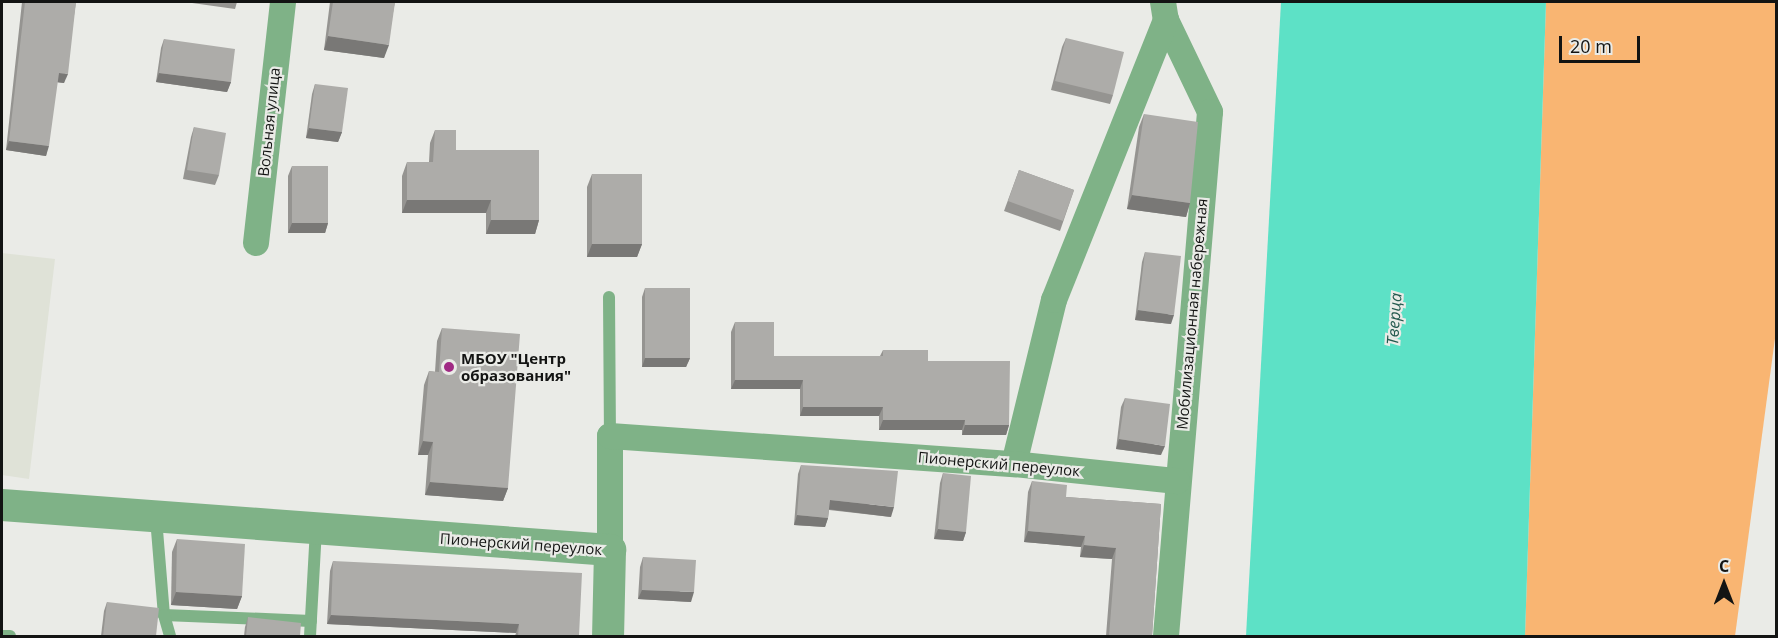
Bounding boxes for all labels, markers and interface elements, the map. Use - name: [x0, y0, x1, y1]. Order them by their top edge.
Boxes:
- scale bar: [1562, 24, 1643, 62]
- text: 20 m: [1570, 34, 1612, 58]
- street label: Вольная улица: [254, 67, 284, 177]
- street label: Мобилизационная набережная: [1173, 198, 1211, 430]
- water label: Тверца: [1383, 292, 1405, 346]
- place label: МБОУ "Центр образования": [461, 349, 571, 384]
- marker: МБОУ "Центр образования": [442, 360, 456, 374]
- street label: Пионерский переулок: [917, 448, 1081, 480]
- street label: Пионерский переулок: [439, 529, 603, 559]
- north arrow: [1694, 554, 1754, 614]
- text: С: [1719, 555, 1729, 577]

